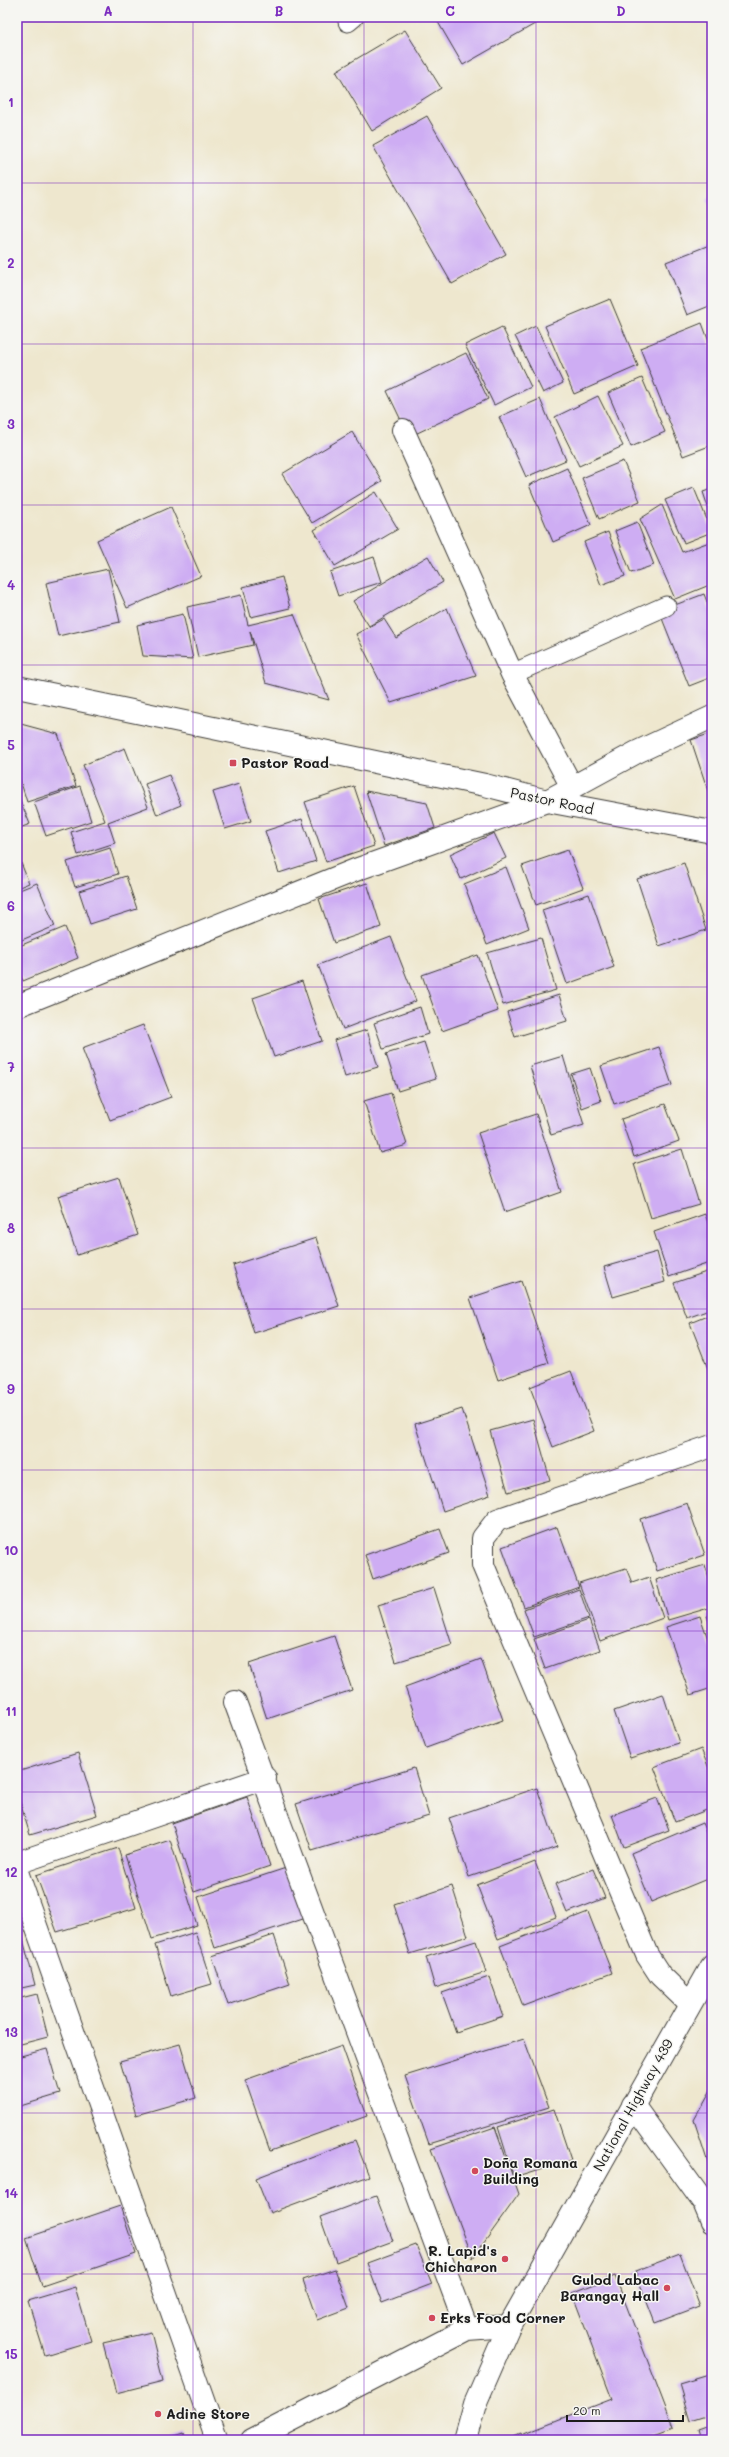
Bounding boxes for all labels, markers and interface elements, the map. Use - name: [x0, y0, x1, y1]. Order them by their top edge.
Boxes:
- text: A: [103, 2, 113, 19]
- text: B: [275, 2, 284, 19]
- text: C: [445, 2, 455, 19]
- text: D: [616, 2, 626, 19]
- text: 1: [8, 93, 14, 110]
- text: 2: [7, 254, 15, 271]
- text: 3: [7, 415, 15, 432]
- text: 4: [7, 576, 15, 593]
- text: 5: [7, 736, 15, 753]
- place label: Pastor Road: [241, 753, 329, 772]
- marker: Pastor Road: [228, 758, 238, 768]
- street label: Pastor Road: [509, 782, 596, 819]
- text: 6: [7, 897, 15, 914]
- text: 7: [7, 1058, 15, 1075]
- text: 8: [7, 1219, 15, 1236]
- text: 9: [7, 1380, 15, 1397]
- text: 10: [4, 1541, 18, 1558]
- text: 11: [5, 1702, 17, 1719]
- text: 12: [4, 1863, 18, 1880]
- text: 13: [4, 2023, 18, 2040]
- street label: National Highway 439: [588, 2035, 677, 2174]
- place label: Doña Romana Building: [483, 2153, 578, 2188]
- marker: Doña Romana Building: [470, 2166, 480, 2176]
- text: 14: [4, 2184, 18, 2201]
- place label: R. Lapid's Chicharon: [425, 2241, 497, 2276]
- marker: R. Lapid's Chicharon: [500, 2254, 510, 2264]
- place label: Gulod Labac Barangay Hall: [560, 2270, 659, 2305]
- marker: Gulod Labac Barangay Hall: [662, 2283, 672, 2293]
- place label: Erks Food Corner: [440, 2308, 566, 2327]
- marker: Erks Food Corner: [427, 2313, 437, 2323]
- text: 15: [4, 2345, 18, 2362]
- scale bar: [567, 2397, 683, 2423]
- text: 20 m: [573, 2402, 601, 2418]
- place label: Adine Store: [166, 2404, 250, 2423]
- marker: Adine Store: [153, 2409, 163, 2419]

